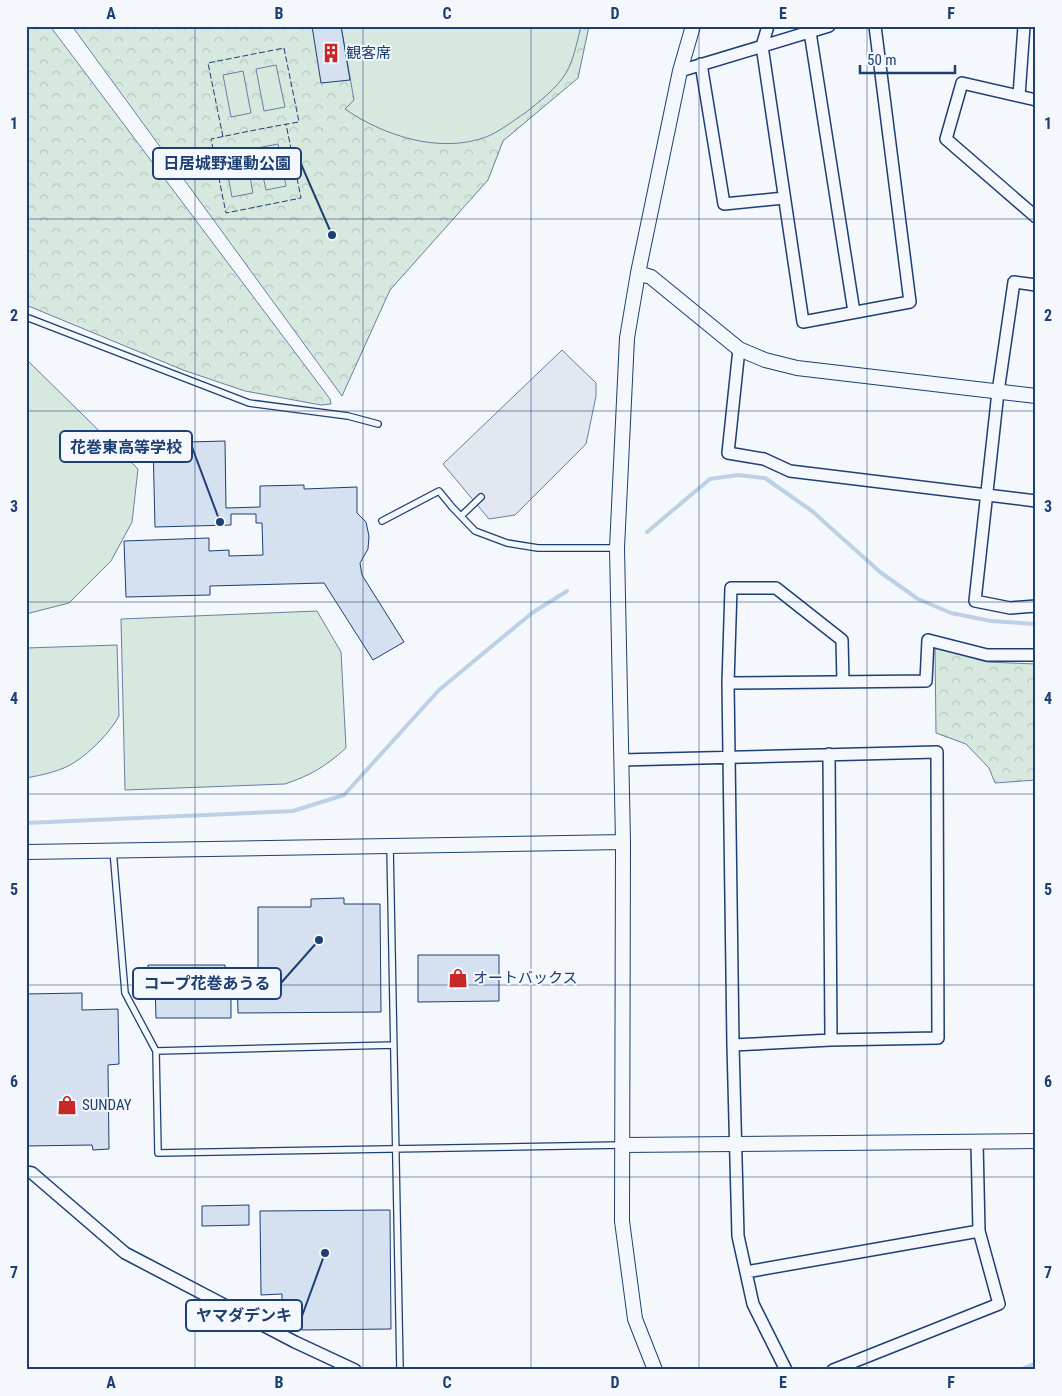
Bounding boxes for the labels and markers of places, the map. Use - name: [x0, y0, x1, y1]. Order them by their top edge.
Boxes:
- building icon: 観客席: [320, 42, 342, 64]
- place label: 観客席: [346, 44, 391, 62]
- callout: 日居城野運動公園: [153, 148, 301, 179]
- callout: 花巻東高等学校: [60, 431, 192, 462]
- shop icon: オートバックス: [447, 967, 469, 989]
- callout: コープ花巻あうる: [133, 968, 281, 999]
- place label: オートバックス: [473, 969, 578, 987]
- shop icon: SUNDAY: [56, 1094, 78, 1116]
- place label: SUNDAY: [82, 1096, 132, 1114]
- callout: ヤマダデンキ: [186, 1300, 302, 1331]

